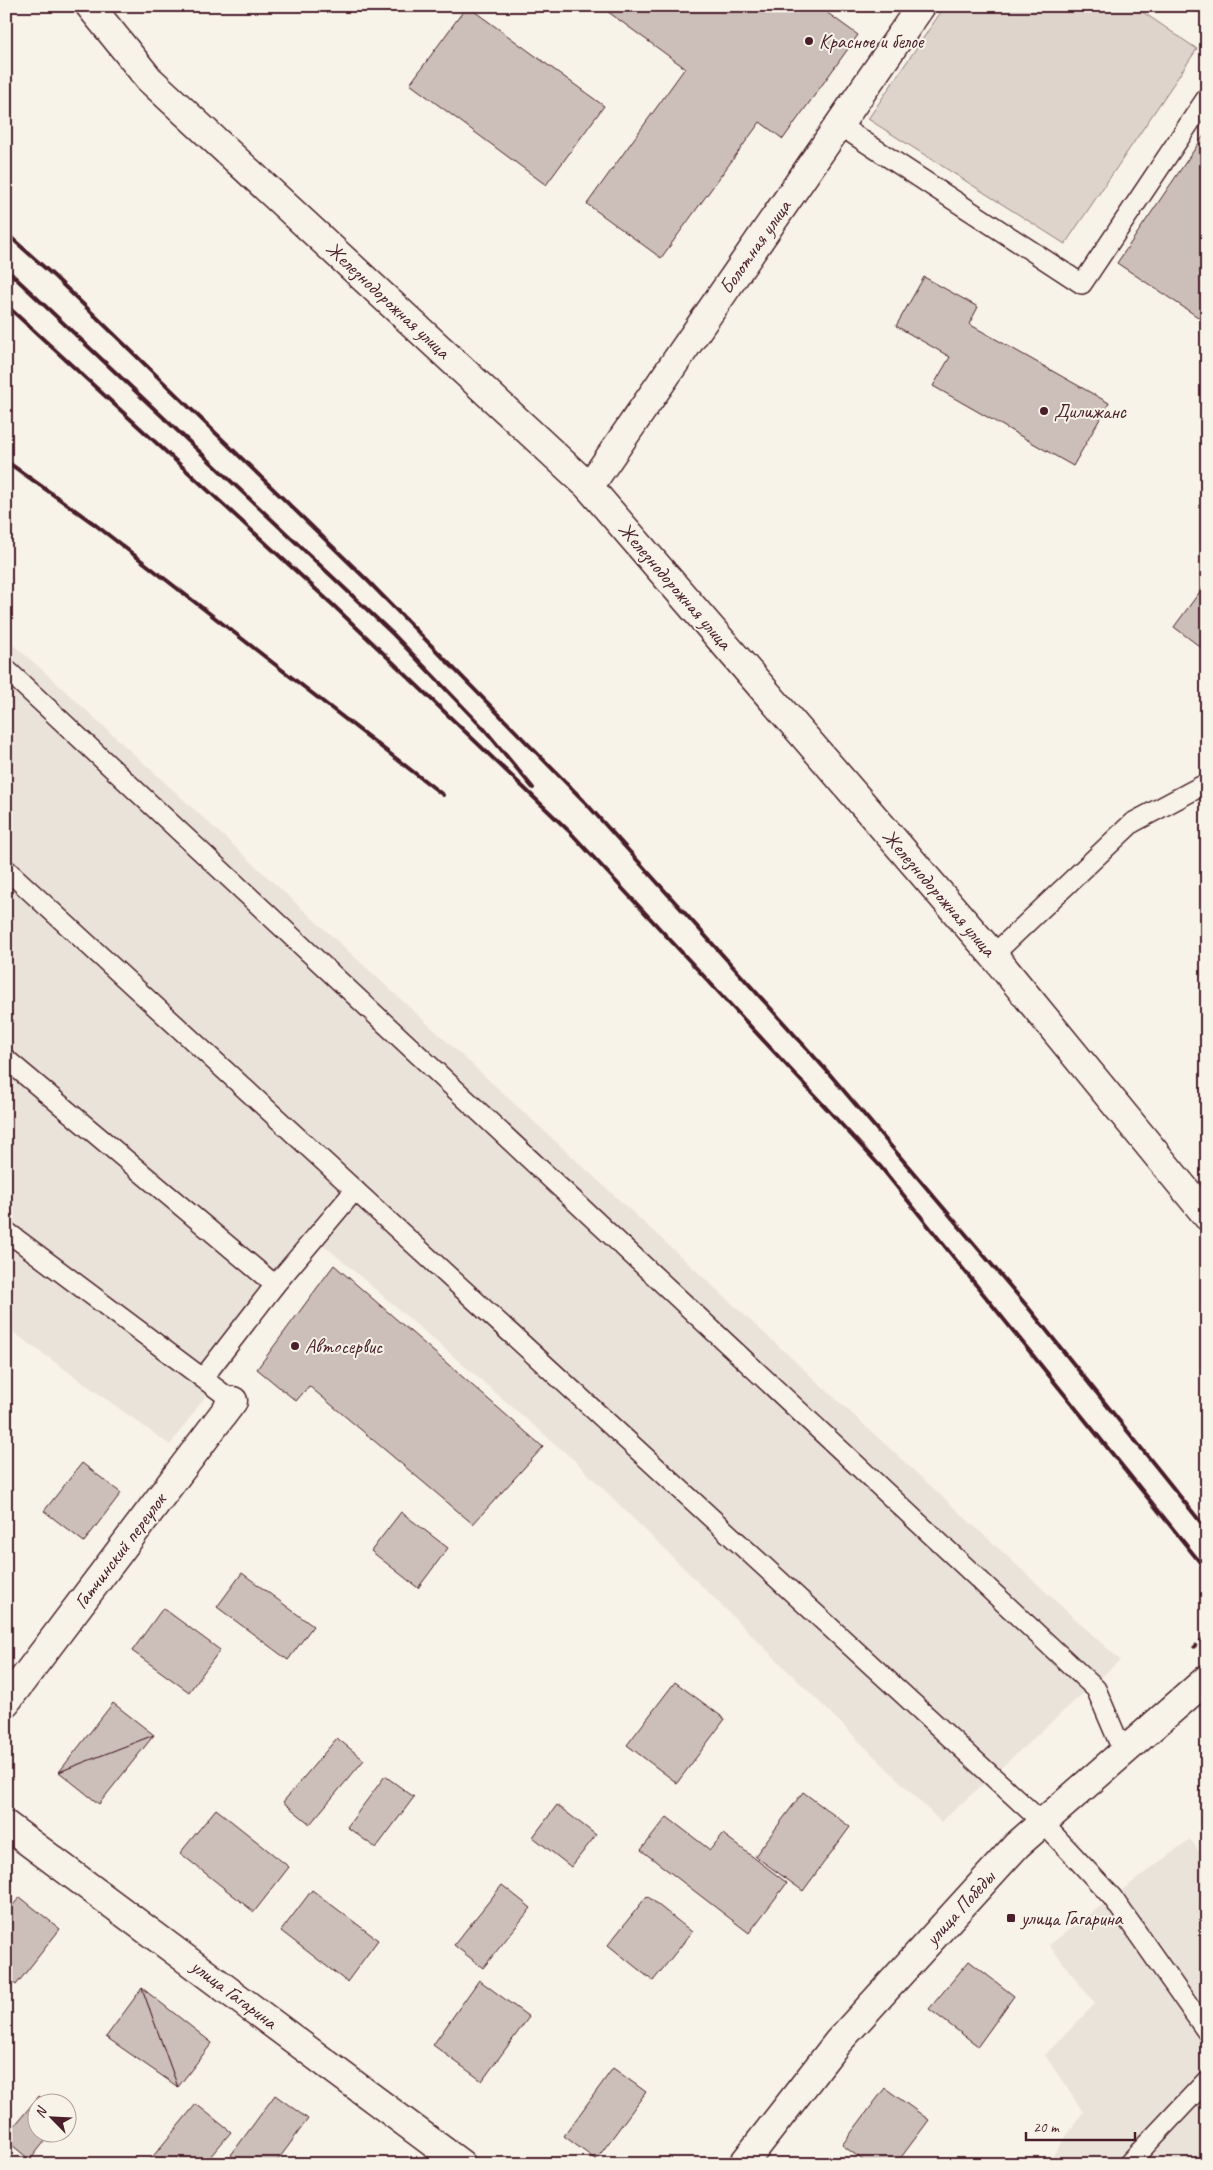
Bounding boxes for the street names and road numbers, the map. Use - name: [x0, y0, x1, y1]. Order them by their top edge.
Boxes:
- street label: Болотная улица: [714, 194, 797, 299]
- street label: Железнодорожная улица: [321, 236, 456, 365]
- street label: Железнодорожная улица: [613, 517, 738, 656]
- street label: Железнодорожная улица: [877, 824, 1002, 963]
- street label: Гатчинский переулок: [68, 1487, 173, 1614]
- street label: улица Победы: [919, 1864, 1001, 1951]
- street label: улица Гагарина: [185, 1953, 283, 2035]

